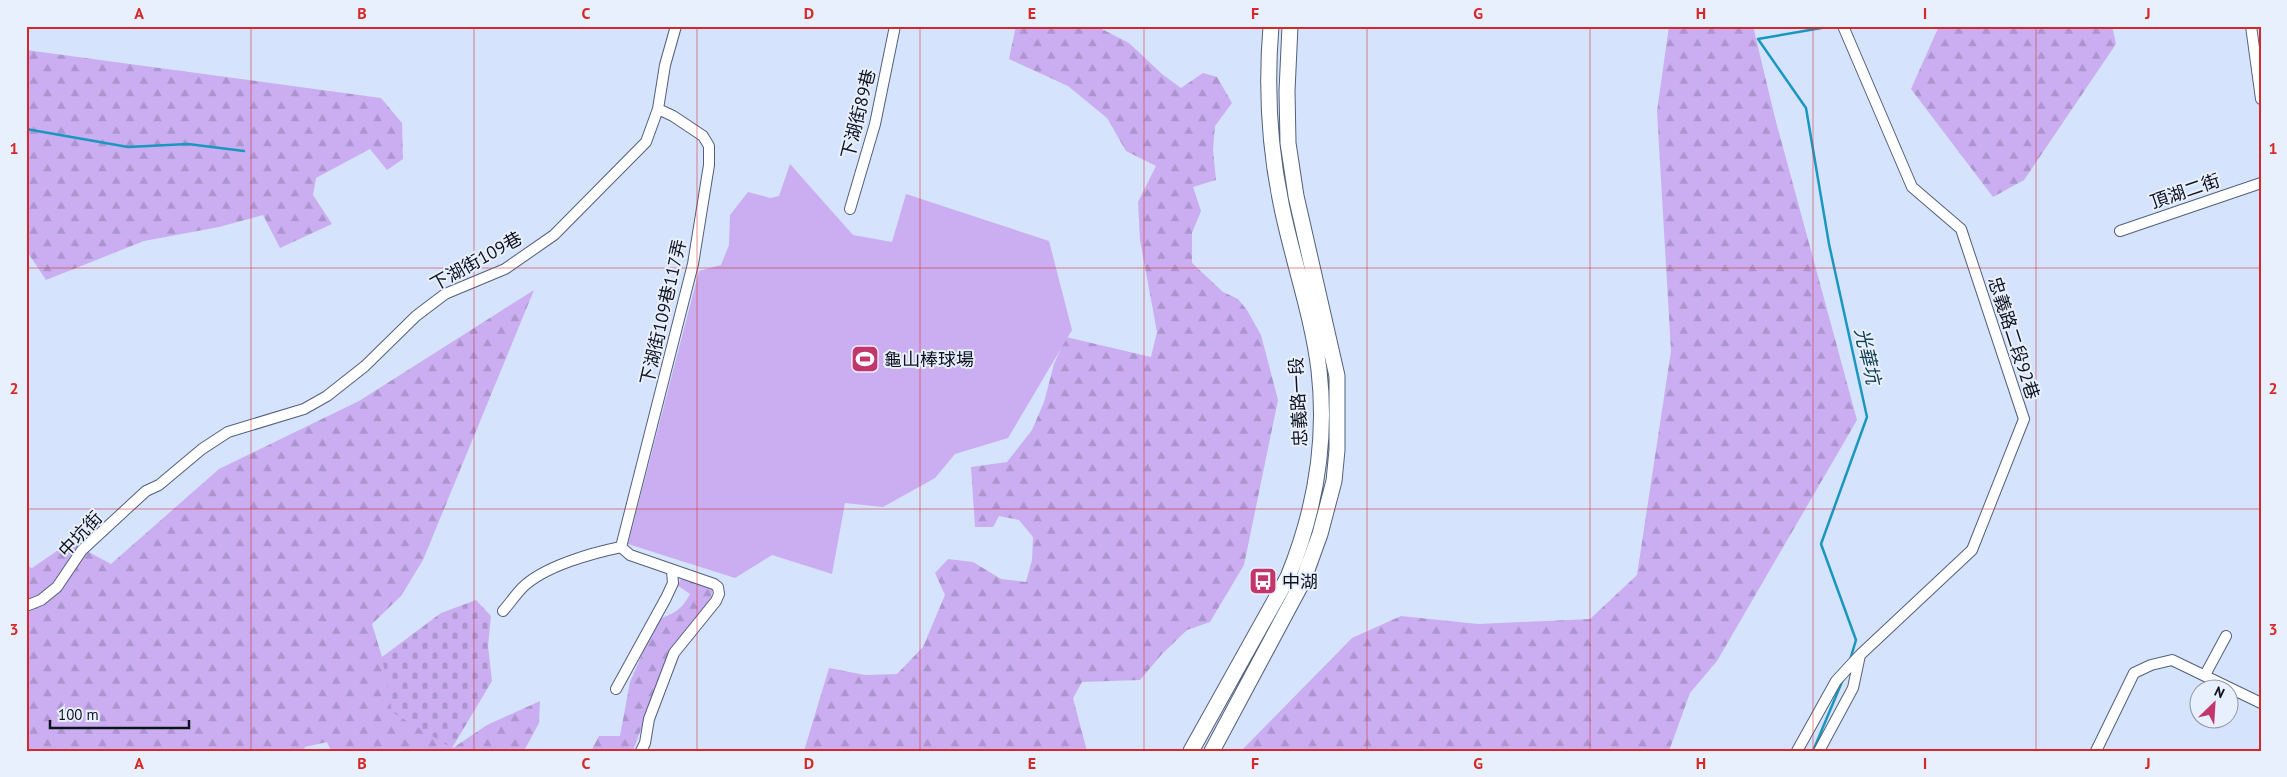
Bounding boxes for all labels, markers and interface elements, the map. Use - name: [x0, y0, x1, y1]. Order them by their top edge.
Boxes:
- text: A: [134, 3, 144, 23]
- text: B: [357, 3, 367, 23]
- text: C: [582, 3, 591, 23]
- text: D: [804, 3, 814, 23]
- text: E: [1028, 3, 1036, 23]
- text: F: [1251, 3, 1259, 23]
- text: G: [1473, 3, 1483, 23]
- text: H: [1696, 3, 1706, 23]
- text: I: [1923, 3, 1927, 23]
- text: J: [2144, 3, 2151, 23]
- street label: 下湖街89巷: [836, 67, 880, 161]
- text: 1: [9, 138, 19, 158]
- text: 1: [2268, 138, 2278, 158]
- street label: 頂湖二街: [2147, 168, 2223, 214]
- street label: 下湖街109巷: [426, 226, 526, 296]
- street label: 下湖街109巷117弄: [635, 237, 691, 387]
- street label: 忠義路二段92巷: [1983, 274, 2045, 402]
- water label: 光華坑: [1850, 326, 1887, 389]
- sports icon: 龜山棒球場: [850, 344, 880, 374]
- place label: 龜山棒球場: [884, 348, 974, 371]
- street label: 忠義路一段: [1284, 356, 1312, 448]
- text: 2: [9, 378, 19, 398]
- text: 2: [2268, 378, 2278, 398]
- street label: 中坑街: [53, 506, 107, 562]
- bus stop icon: 中湖: [1248, 566, 1278, 596]
- place label: 中湖: [1282, 570, 1318, 593]
- text: 3: [9, 619, 19, 639]
- text: 3: [2268, 619, 2278, 639]
- north arrow: [2190, 680, 2240, 730]
- text: N: [2212, 682, 2227, 702]
- scale bar: [50, 697, 189, 729]
- text: 100 m: [58, 705, 99, 724]
- text: A: [134, 753, 144, 773]
- text: B: [357, 753, 367, 773]
- text: C: [582, 753, 591, 773]
- text: D: [804, 753, 814, 773]
- text: E: [1028, 753, 1036, 773]
- text: F: [1251, 753, 1259, 773]
- text: G: [1473, 753, 1483, 773]
- text: H: [1696, 753, 1706, 773]
- text: I: [1923, 753, 1927, 773]
- text: J: [2144, 753, 2151, 773]

